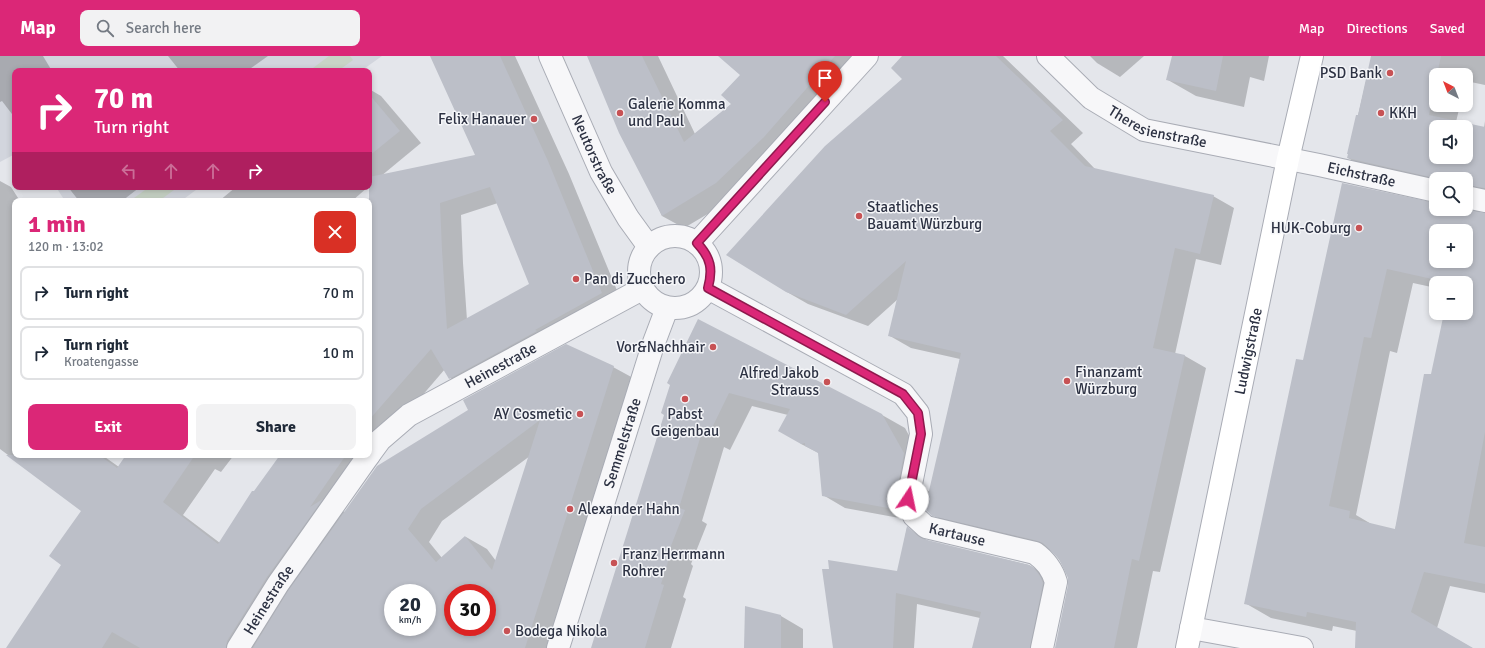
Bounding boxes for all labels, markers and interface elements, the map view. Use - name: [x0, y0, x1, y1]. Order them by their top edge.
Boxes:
- search box: [80, 10, 360, 46]
- text: Map: [20, 16, 56, 40]
- icon: search: [94, 17, 116, 39]
- text: Search here: [126, 19, 201, 37]
- text: Map: [1299, 20, 1325, 37]
- text: Directions: [1347, 20, 1408, 37]
- text: Saved: [1430, 20, 1465, 37]
- pin: [808, 61, 842, 102]
- place label: PSD Bank: [1320, 64, 1382, 82]
- icon: arrive: [814, 67, 836, 89]
- marker: PSD Bank: [1385, 68, 1395, 78]
- north arrow: [1429, 68, 1473, 112]
- map controls: [1429, 68, 1473, 320]
- text: 70 m: [94, 82, 153, 116]
- icon: right: [28, 84, 80, 136]
- place label: Galerie Komma und Paul: [628, 95, 726, 130]
- street label: Theresienstraße: [1105, 102, 1208, 151]
- place label: KKH: [1389, 104, 1417, 122]
- marker: Galerie Komma und Paul: [615, 108, 625, 118]
- marker: KKH: [1376, 108, 1386, 118]
- place label: Felix Hanauer: [438, 110, 526, 128]
- street label: Neutorstraße: [568, 112, 621, 198]
- marker: Felix Hanauer: [529, 114, 539, 124]
- text: Turn right: [94, 116, 169, 138]
- button: sound: [1429, 120, 1473, 164]
- street label: Eichstraße: [1326, 158, 1397, 191]
- icon: left: [118, 160, 140, 182]
- icon: ahead: [160, 160, 182, 182]
- icon: ahead: [202, 160, 224, 182]
- icon: right: [244, 160, 266, 182]
- button: search: [1429, 172, 1473, 216]
- place label: Staatliches Bauamt Würzburg: [867, 198, 982, 233]
- text: 1 min: [28, 209, 86, 239]
- button: close: [314, 211, 356, 253]
- marker: Staatliches Bauamt Würzburg: [854, 211, 864, 221]
- place label: HUK-Coburg: [1271, 219, 1351, 237]
- marker: HUK-Coburg: [1354, 223, 1364, 233]
- button: +: [1429, 224, 1473, 268]
- text: 120 m · 13:02: [28, 239, 104, 255]
- place label: Pan di Zucchero: [584, 270, 686, 288]
- marker: Pan di Zucchero: [571, 274, 581, 284]
- button: −: [1429, 276, 1473, 320]
- icon: right: [30, 282, 52, 304]
- text: Turn right: [64, 284, 129, 302]
- text: 70 m: [323, 284, 354, 302]
- street label: Ludwigstraße: [1231, 306, 1266, 396]
- text: Turn right: [64, 336, 129, 354]
- place label: Vor&Nachhair: [616, 338, 705, 356]
- street label: Heinestraße: [461, 339, 540, 392]
- icon: right: [30, 342, 52, 364]
- marker: Vor&Nachhair: [708, 342, 718, 352]
- text: 10 m: [323, 344, 354, 362]
- text: Kroatengasse: [64, 354, 139, 370]
- place label: Finanzamt Würzburg: [1075, 363, 1142, 398]
- place label: Alfred Jakob Strauss: [740, 364, 819, 399]
- marker: Finanzamt Würzburg: [1062, 376, 1072, 386]
- marker: Alfred Jakob Strauss: [822, 377, 832, 387]
- marker: Pabst Geigenbau: [680, 394, 690, 404]
- street label: Semmelstraße: [600, 396, 645, 490]
- button: Exit: [28, 404, 188, 450]
- button: Share: [196, 404, 356, 450]
- place label: AY Cosmetic: [493, 405, 572, 423]
- place label: Pabst Geigenbau: [651, 405, 719, 440]
- marker: AY Cosmetic: [575, 409, 585, 419]
- position arrow: [887, 478, 929, 520]
- place label: Alexander Hahn: [578, 500, 680, 518]
- marker: Alexander Hahn: [565, 504, 575, 514]
- street label: Kartause: [927, 519, 987, 550]
- place label: Franz Herrmann Rohrer: [622, 545, 725, 580]
- marker: Franz Herrmann Rohrer: [609, 558, 619, 568]
- street label: Heinestraße: [240, 562, 298, 638]
- speed limit sign: 30: [444, 584, 496, 636]
- text: 20: [399, 592, 421, 617]
- text: km/h: [399, 614, 421, 626]
- place label: Bodega Nikola: [515, 622, 607, 640]
- marker: Bodega Nikola: [502, 626, 512, 636]

